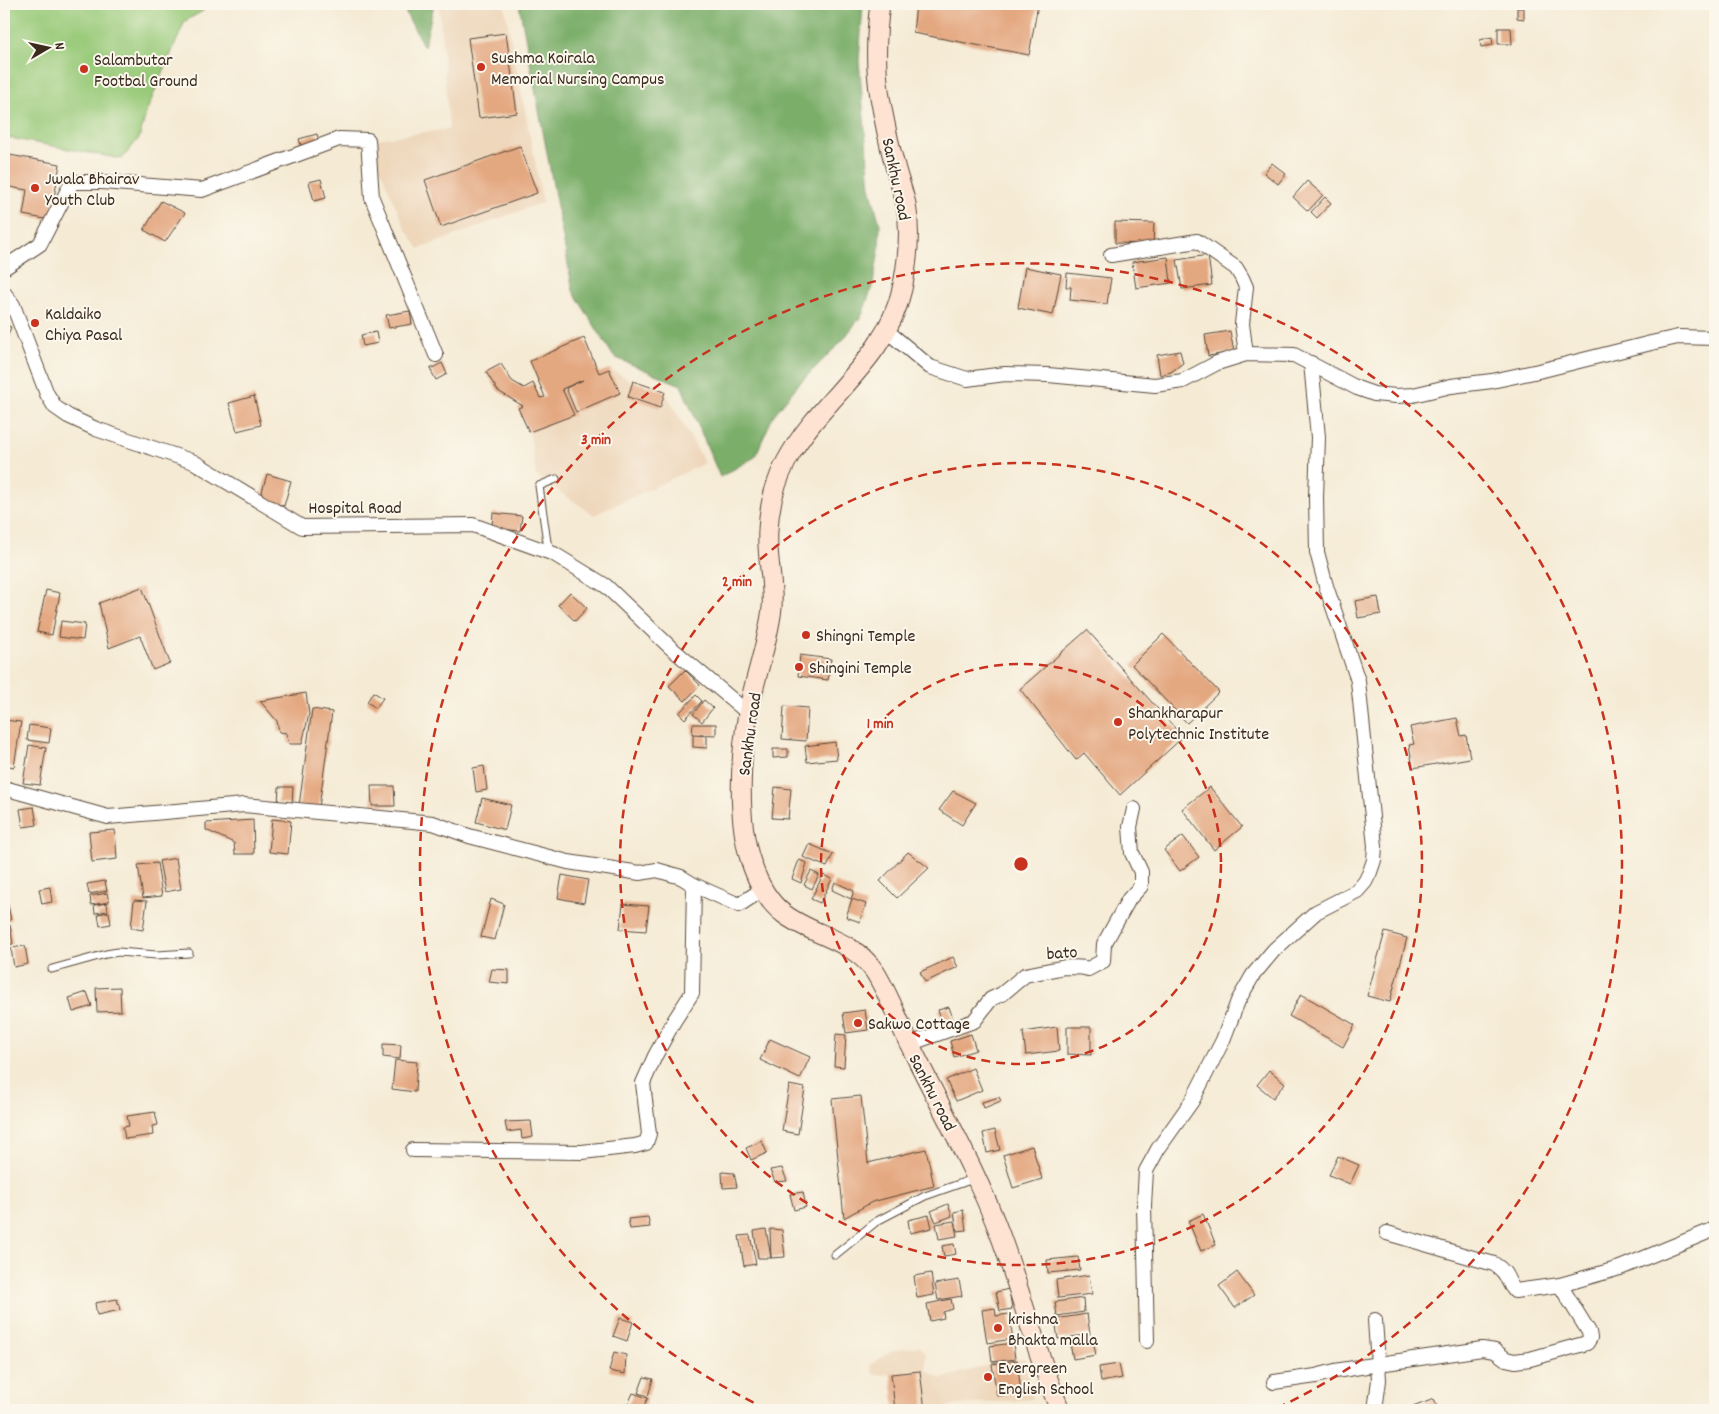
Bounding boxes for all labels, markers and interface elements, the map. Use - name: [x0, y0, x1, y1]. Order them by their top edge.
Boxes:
- north arrow: [22, 22, 72, 72]
- text: N: [48, 41, 69, 51]
- place label: Sushma Koirala Memorial Nursing Campus: [491, 47, 665, 93]
- place label: Salambutar Footbal Ground: [94, 49, 198, 95]
- marker: Sushma Koirala Memorial Nursing Campus: [475, 61, 487, 73]
- marker: Salambutar Footbal Ground: [78, 63, 90, 75]
- street label: Sankhu road: [874, 136, 915, 223]
- place label: Jwala Bhairav Youth Club: [45, 168, 140, 214]
- marker: Jwala Bhairav Youth Club: [29, 182, 41, 194]
- place label: Kaldaiko Chiya Pasal: [45, 303, 123, 349]
- marker: Kaldaiko Chiya Pasal: [29, 317, 41, 329]
- text: 3 min: [581, 430, 611, 452]
- street label: Hospital Road: [308, 497, 402, 522]
- text: 2 min: [722, 572, 752, 594]
- place label: Shingni Temple: [816, 625, 915, 650]
- marker: Shingni Temple: [800, 629, 812, 641]
- place label: Shingini Temple: [809, 657, 912, 682]
- marker: Shingini Temple: [793, 661, 805, 673]
- street label: Sankhu road: [733, 691, 770, 778]
- place label: Shankharapur Polytechnic Institute: [1128, 702, 1269, 748]
- text: 1 min: [867, 714, 893, 736]
- marker: Shankharapur Polytechnic Institute: [1112, 716, 1124, 728]
- centre of rings: [1012, 855, 1030, 873]
- street label: bato: [1046, 941, 1078, 968]
- place label: Sakwo Cottage: [868, 1013, 970, 1038]
- marker: Sakwo Cottage: [852, 1017, 864, 1029]
- street label: Sankhu road: [901, 1050, 961, 1136]
- place label: krishna Bhakta malla: [1008, 1308, 1098, 1354]
- marker: krishna Bhakta malla: [992, 1322, 1004, 1334]
- place label: Evergreen English School: [998, 1357, 1094, 1403]
- marker: Evergreen English School: [982, 1371, 994, 1383]

